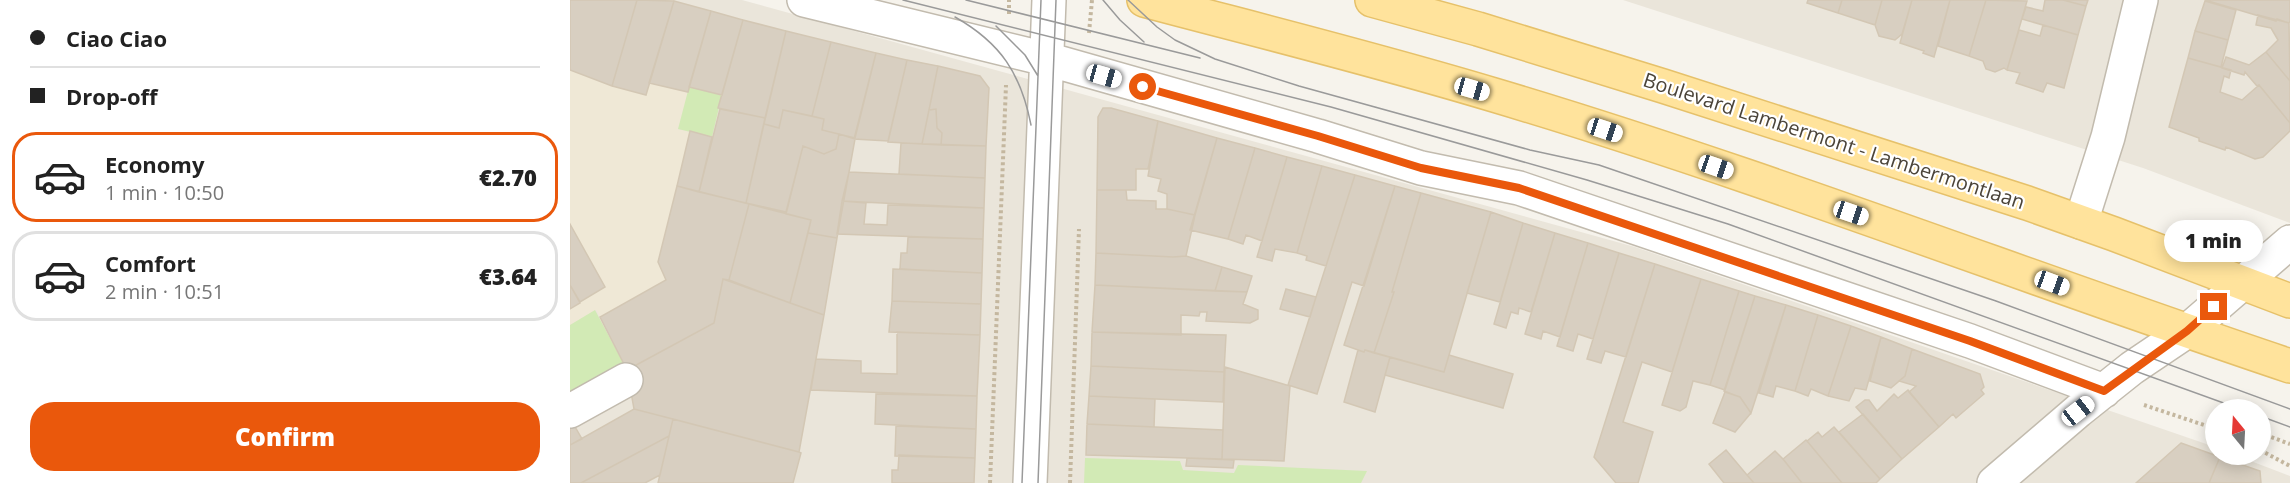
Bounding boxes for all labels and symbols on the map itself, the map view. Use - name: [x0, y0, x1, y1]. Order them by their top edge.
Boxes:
- car: [1084, 62, 1124, 90]
- street label: Boulevard Lambermont - Lambermontlaan: [1640, 66, 2028, 215]
- route start: [1129, 73, 1156, 100]
- car: [1452, 75, 1492, 103]
- car: [1585, 116, 1625, 144]
- car: [1696, 153, 1736, 181]
- car: [1831, 199, 1871, 227]
- callout: 1 min: [2164, 220, 2264, 262]
- car: [2032, 268, 2072, 298]
- route end: [2200, 293, 2227, 320]
- car: [2058, 393, 2098, 429]
- north arrow: [2205, 399, 2271, 465]

